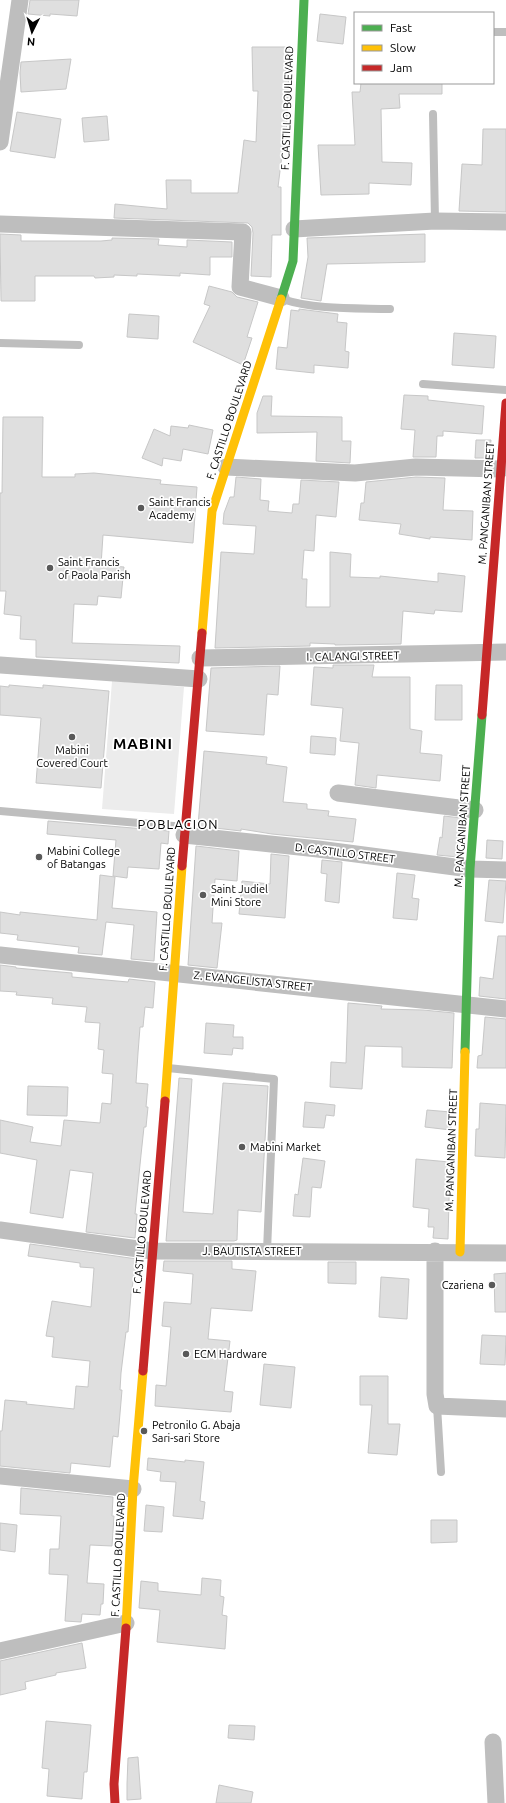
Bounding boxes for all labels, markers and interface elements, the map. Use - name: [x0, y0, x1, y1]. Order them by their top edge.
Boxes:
- north arrow: [12, 12, 52, 52]
- legend: [354, 12, 494, 84]
- text: Fast: [390, 21, 412, 34]
- text: N: [27, 36, 36, 48]
- text: Slow: [390, 41, 416, 54]
- street label: F. CASTILLO BOULEVARD: [279, 45, 295, 170]
- text: Jam: [390, 61, 412, 74]
- street label: F. CASTILLO BOULEVARD: [204, 359, 254, 481]
- street label: M. PANGANIBAN STREET: [476, 441, 496, 565]
- place label: Saint Francis Academy: [149, 496, 211, 521]
- marker: Saint Francis Academy: [136, 503, 146, 513]
- place label: Saint Francis of Paola Parish: [58, 556, 131, 581]
- marker: Saint Francis of Paola Parish: [45, 563, 55, 573]
- street label: I. CALANGI STREET: [306, 649, 400, 663]
- marker: Mabini Covered Court: [67, 732, 77, 742]
- district label: MABINI: [113, 735, 173, 752]
- place label: Mabini Covered Court: [36, 744, 109, 769]
- street label: M. PANGANIBAN STREET: [452, 764, 472, 888]
- district label: POBLACION: [137, 817, 219, 831]
- street label: D. CASTILLO STREET: [294, 841, 396, 865]
- place label: Mabini College of Batangas: [47, 845, 120, 870]
- street label: F. CASTILLO BOULEVARD: [157, 846, 177, 971]
- marker: Mabini College of Batangas: [34, 852, 44, 862]
- place label: Saint Judiel Mini Store: [211, 883, 268, 908]
- marker: Saint Judiel Mini Store: [198, 890, 208, 900]
- street label: Z. EVANGELISTA STREET: [193, 969, 313, 993]
- street label: M. PANGANIBAN STREET: [443, 1088, 459, 1212]
- place label: Mabini Market: [250, 1141, 322, 1153]
- marker: Mabini Market: [237, 1142, 247, 1152]
- street label: F. CASTILLO BOULEVARD: [131, 1169, 153, 1294]
- street label: J. BAUTISTA STREET: [202, 1245, 302, 1257]
- place label: Czariena: [442, 1279, 484, 1291]
- marker: Czariena: [487, 1280, 497, 1290]
- place label: ECM Hardware: [194, 1348, 267, 1360]
- marker: ECM Hardware: [181, 1349, 191, 1359]
- place label: Petronilo G. Abaja Sari-sari Store: [152, 1419, 240, 1444]
- marker: Petronilo G. Abaja Sari-sari Store: [139, 1426, 149, 1436]
- street label: F. CASTILLO BOULEVARD: [109, 1492, 127, 1617]

